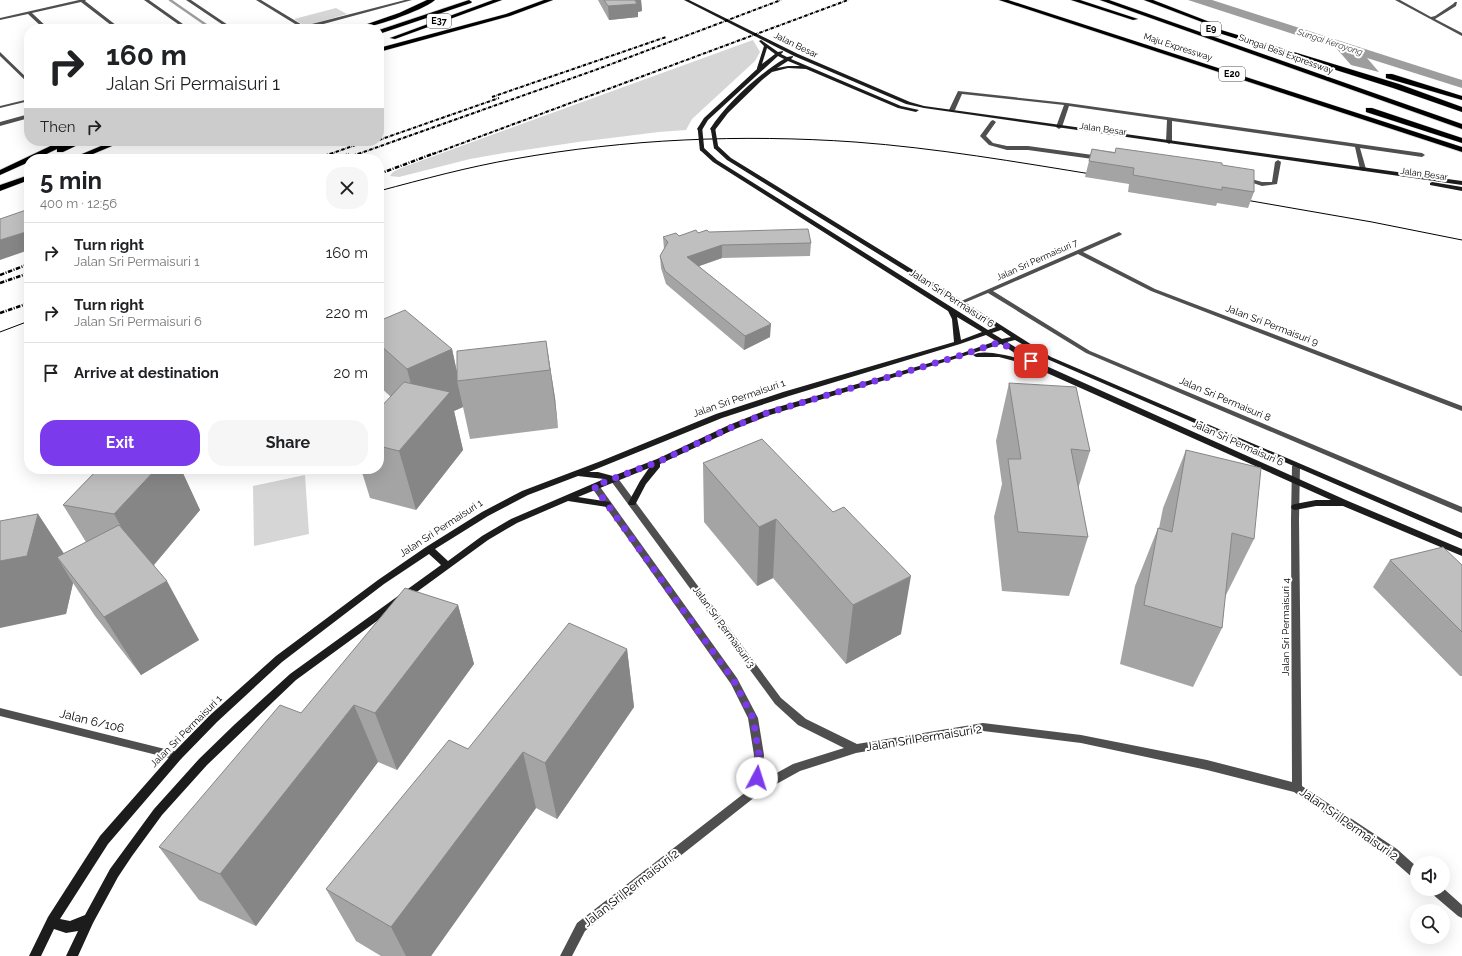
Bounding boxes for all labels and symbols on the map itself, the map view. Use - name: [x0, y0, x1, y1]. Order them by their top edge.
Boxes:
- road number: E37: [427, 14, 451, 28]
- road number: E9: [1201, 22, 1221, 36]
- water label: Sungai Kerayong: [1295, 26, 1365, 58]
- street label: Jalan Besar: [772, 30, 820, 60]
- street label: Maju Expressway: [1142, 31, 1214, 63]
- street label: Sungai Besi Expressway: [1237, 32, 1335, 76]
- road number: E20: [1219, 67, 1245, 81]
- street label: Jalan Besar: [1079, 121, 1128, 137]
- street label: Jalan Besar: [1400, 166, 1449, 182]
- street label: Jalan Sri Permaisuri 7: [995, 237, 1079, 282]
- street label: Jalan Sri Permaisuri 6: [908, 267, 996, 329]
- street label: Jalan Sri Permaisuri 9: [1224, 302, 1320, 348]
- pin: [1014, 344, 1048, 378]
- street label: Jalan Sri Permaisuri 8: [1178, 375, 1272, 423]
- street label: Jalan Sri Permaisuri 1: [692, 377, 787, 419]
- street label: Jalan Sri Permaisuri 6: [1191, 418, 1285, 468]
- street label: Jalan Sri Permaisuri 1: [397, 497, 485, 559]
- street label: Jalan Sri Permaisuri 4: [1280, 578, 1291, 676]
- street label: Jalan Sri Permaisuri 3: [691, 584, 757, 670]
- street label: Jalan Sri Permaisuri 1: [148, 692, 225, 769]
- street label: Jalan 6/106: [58, 706, 126, 736]
- street label: Jalan Sri Permaisuri 2: [865, 722, 983, 754]
- position arrow: [736, 757, 778, 799]
- street label: Jalan Sri Permaisuri 2: [1297, 785, 1401, 863]
- street label: Jalan Sri Permaisuri 2: [581, 846, 681, 930]

